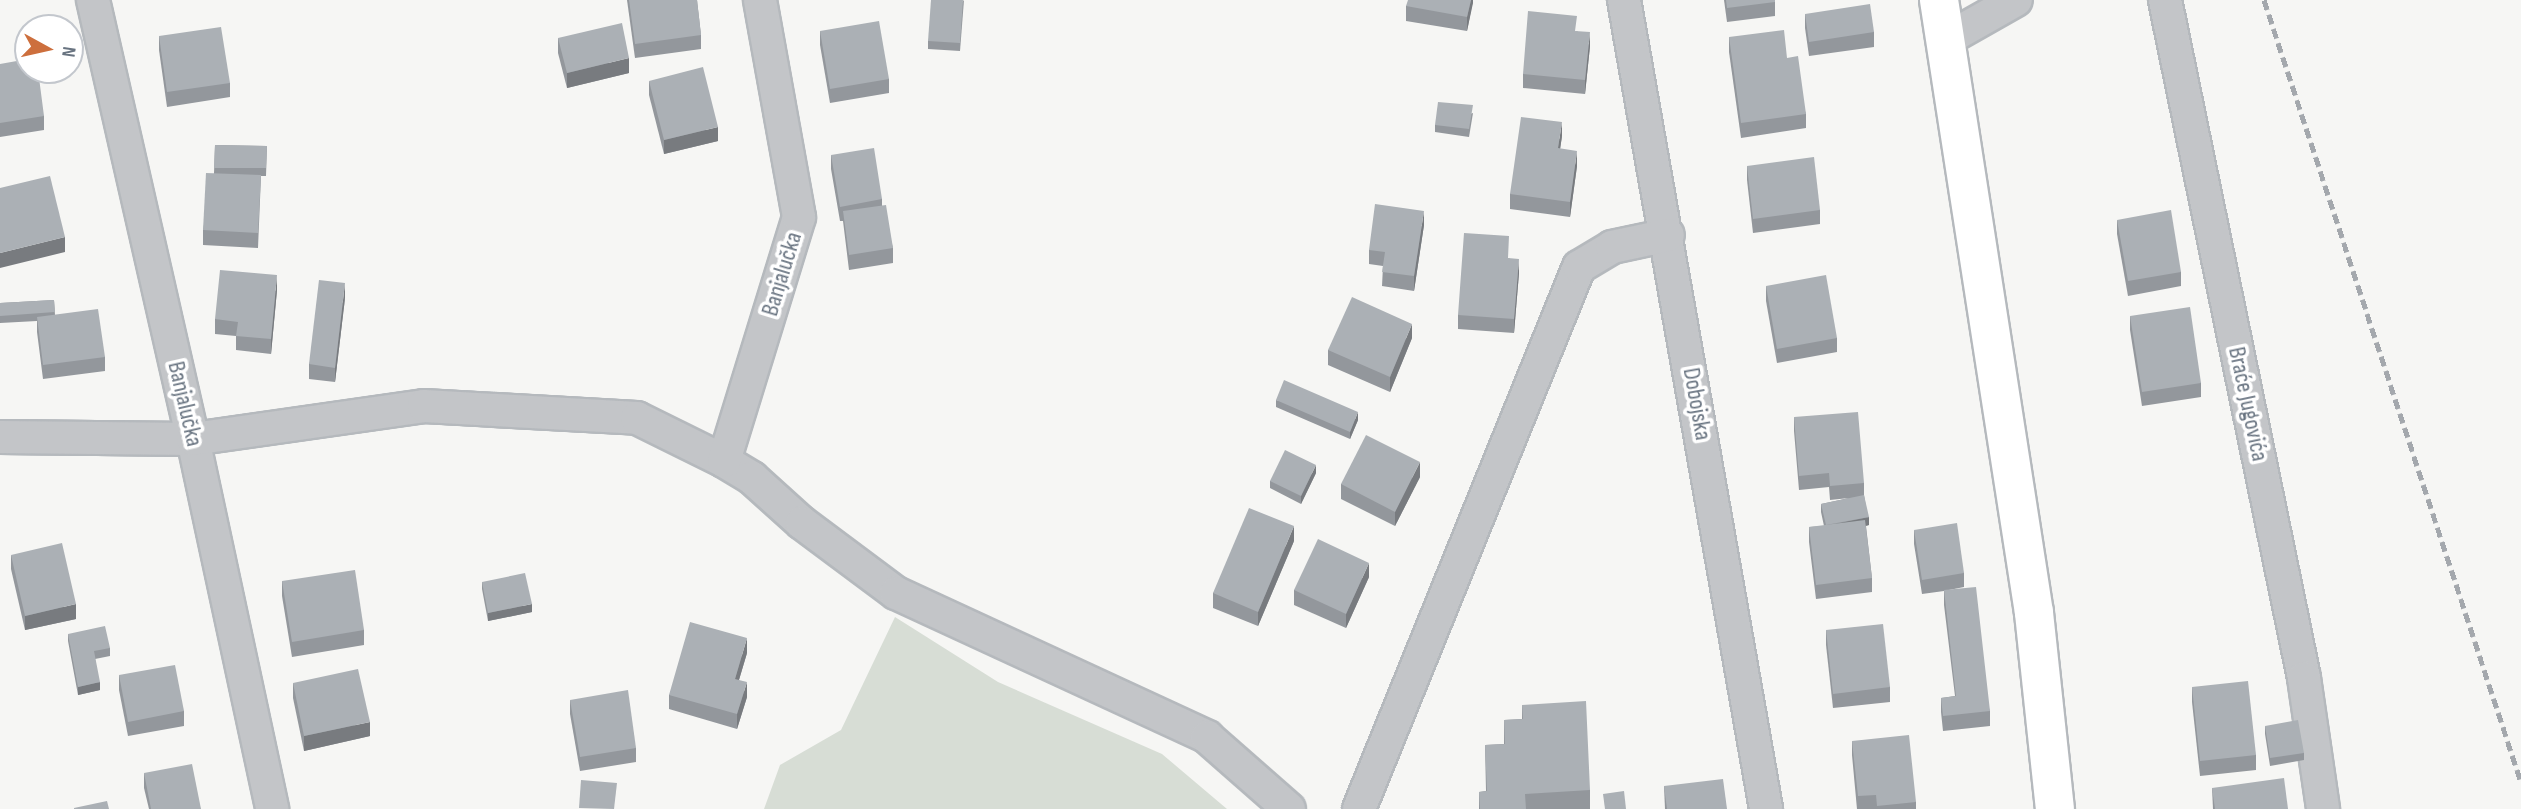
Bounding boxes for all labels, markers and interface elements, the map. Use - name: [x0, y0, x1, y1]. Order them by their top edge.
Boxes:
- north arrow: [14, 14, 84, 84]
- text: N: [56, 45, 80, 58]
- street label: Banjalučka: [756, 229, 808, 319]
- street label: Braće Jugovića: [2222, 344, 2274, 464]
- street label: Banjalučka: [161, 359, 209, 449]
- street label: Dobojska: [1676, 366, 1718, 442]

